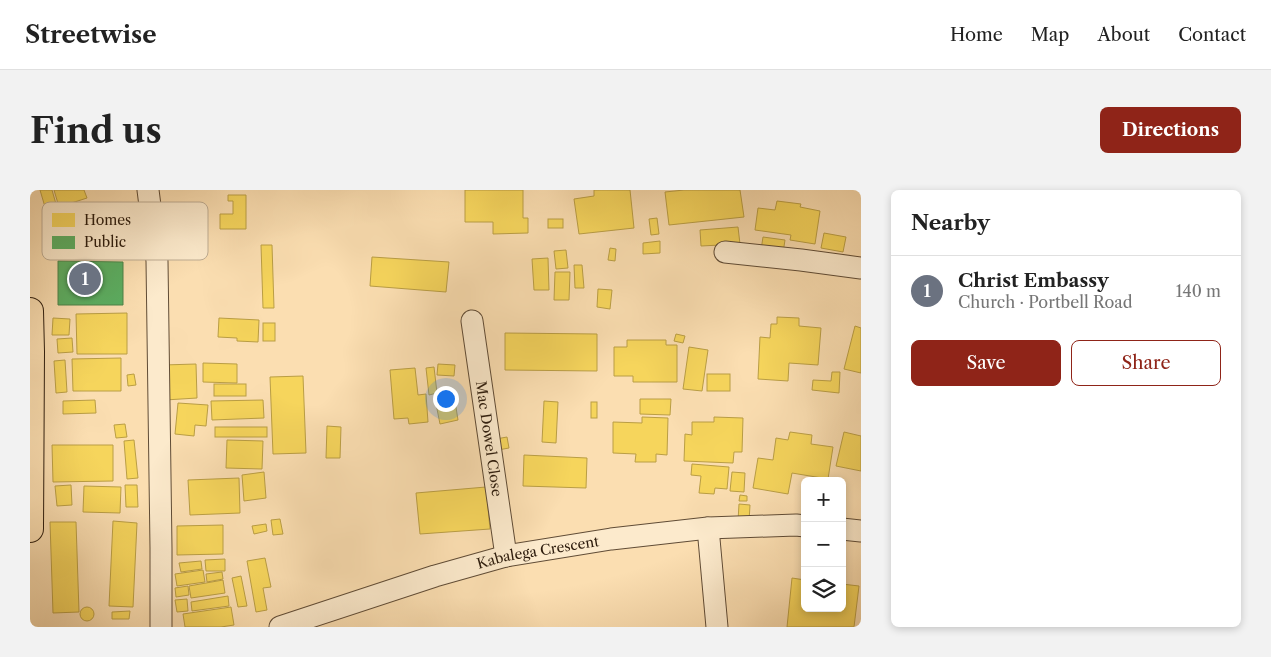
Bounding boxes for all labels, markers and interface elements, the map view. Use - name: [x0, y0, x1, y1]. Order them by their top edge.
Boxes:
- text: Streetwise: [25, 20, 157, 49]
- text: Home: [950, 24, 1003, 46]
- text: Map: [1031, 24, 1069, 46]
- text: About: [1097, 24, 1150, 46]
- text: Contact: [1178, 24, 1246, 46]
- button: Directions: [1100, 107, 1241, 153]
- text: Find us: [30, 109, 162, 152]
- legend: [42, 202, 208, 260]
- text: Nearby: [911, 210, 990, 235]
- text: Homes: [84, 211, 131, 229]
- text: Public: [84, 233, 126, 251]
- pin: 1: [69, 260, 101, 298]
- text: Christ Embassy: [958, 269, 1109, 292]
- text: 1: [923, 281, 931, 301]
- text: 140 m: [1176, 281, 1221, 301]
- text: Church · Portbell Road: [958, 292, 1133, 312]
- button: Save: [911, 340, 1061, 386]
- button: Share: [1071, 340, 1221, 386]
- street label: Mac Dowel Close: [472, 380, 506, 498]
- your location: [433, 386, 459, 412]
- map controls: [801, 477, 846, 612]
- button: +: [801, 477, 846, 522]
- button: −: [801, 522, 846, 567]
- street label: Kabalega Crescent: [475, 532, 600, 573]
- button: layers: [801, 567, 846, 612]

